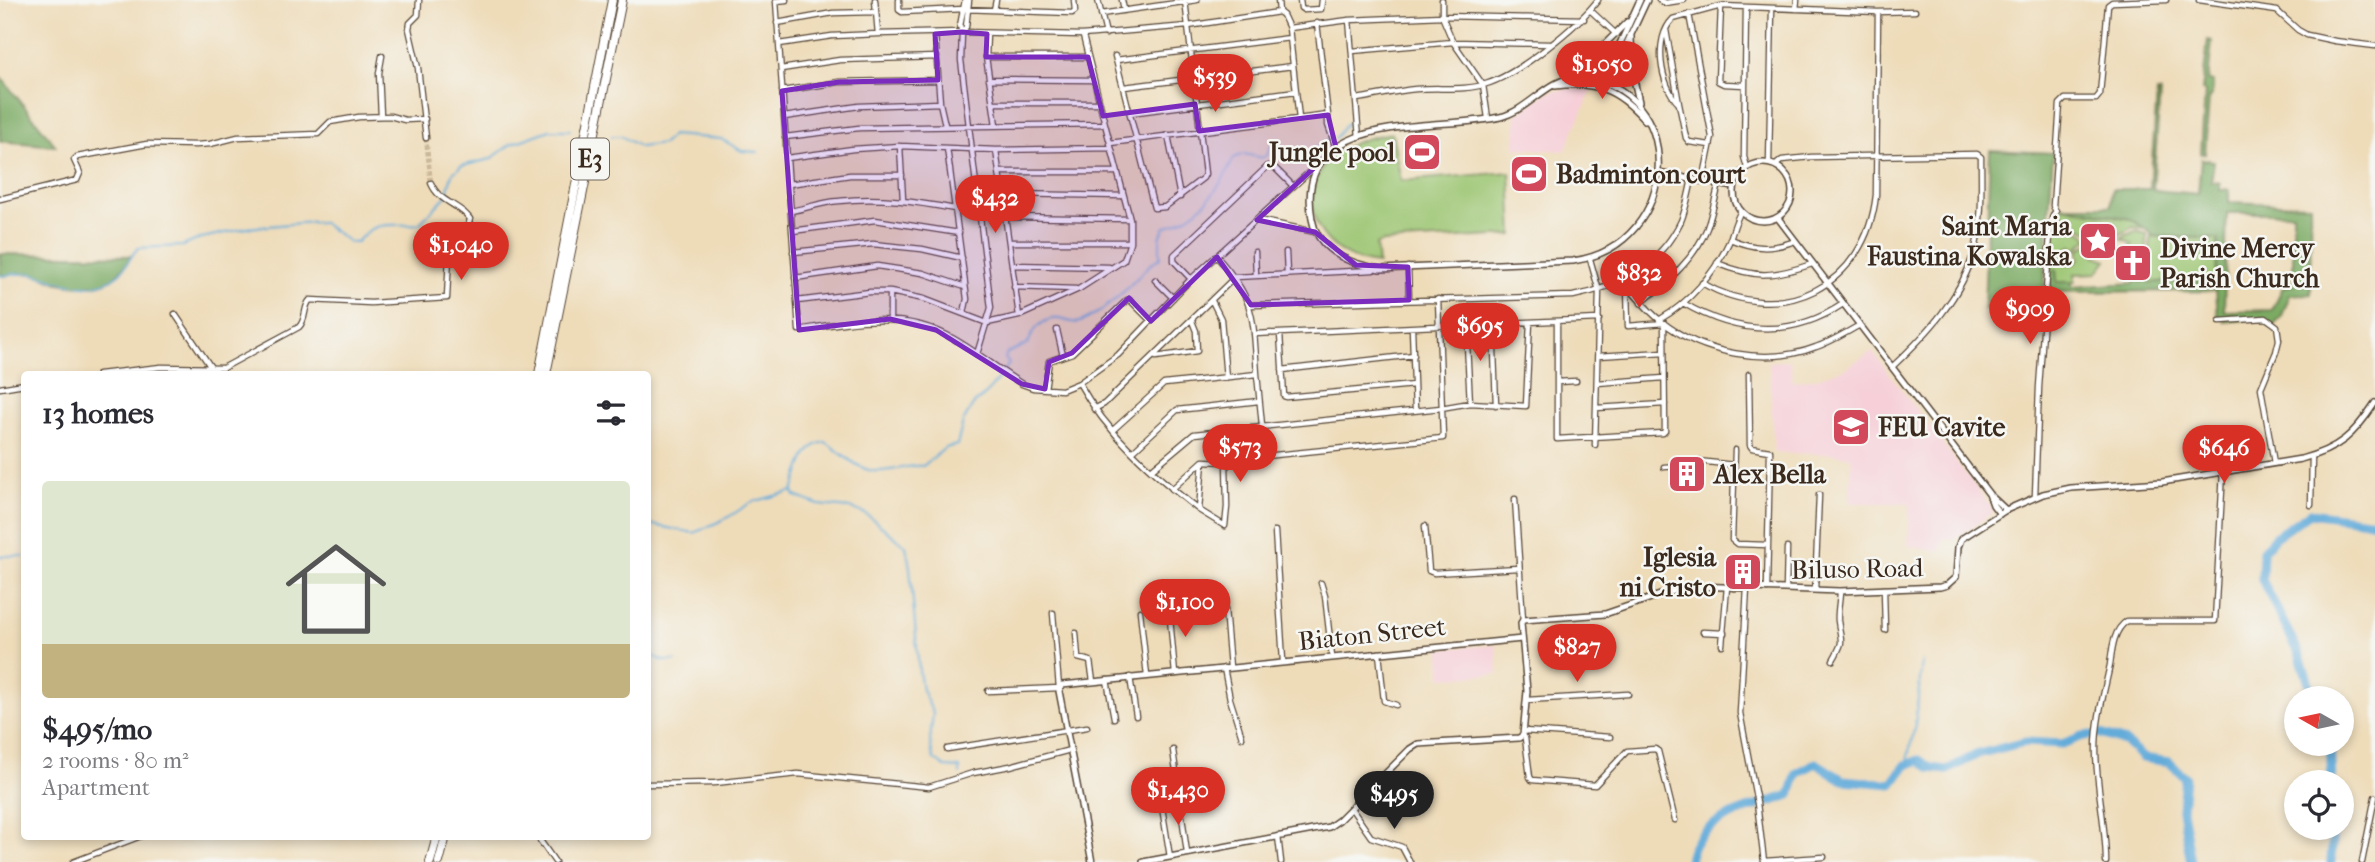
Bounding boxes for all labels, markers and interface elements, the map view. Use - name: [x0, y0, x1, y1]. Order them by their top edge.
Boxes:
- pin: $1,050: [1545, 42, 1659, 101]
- text: $1,050: [1572, 50, 1632, 77]
- pin: $539: [1174, 54, 1256, 114]
- text: $539: [1193, 63, 1237, 90]
- sports icon: Jungle pool: [1401, 131, 1443, 173]
- place label: Jungle pool: [1266, 137, 1396, 168]
- road number: E3: [571, 139, 609, 180]
- sports icon: Badminton court: [1508, 153, 1550, 195]
- place label: Badminton court: [1556, 159, 1747, 190]
- pin: $432: [954, 176, 1036, 235]
- text: $432: [971, 184, 1019, 211]
- place label: Saint Maria Faustina Kowalska: [1866, 211, 2072, 272]
- place icon: Saint Maria Faustina Kowalska: [2077, 220, 2119, 262]
- pin: $1,040: [404, 222, 518, 282]
- text: $1,040: [429, 231, 493, 258]
- place label: Divine Mercy Parish Church: [2160, 233, 2320, 294]
- church icon: Divine Mercy Parish Church: [2112, 242, 2154, 284]
- pin: $832: [1598, 250, 1680, 310]
- text: $832: [1616, 259, 1662, 286]
- pin: $909: [1989, 286, 2071, 346]
- text: $909: [2005, 295, 2055, 322]
- pin: $695: [1439, 304, 1521, 363]
- text: $695: [1456, 312, 1504, 339]
- icon: filters: [592, 394, 630, 432]
- text: 13 homes: [42, 396, 154, 431]
- school or university icon: FEU Cavite: [1830, 406, 1872, 448]
- place label: FEU Cavite: [1877, 412, 2005, 443]
- pin: $573: [1199, 424, 1281, 484]
- pin: $646: [2183, 426, 2265, 485]
- text: $573: [1218, 433, 1262, 460]
- text: $646: [2198, 434, 2250, 461]
- building icon: Alex Bella: [1666, 453, 1708, 495]
- place label: Alex Bella: [1712, 459, 1827, 490]
- icon: home: [273, 526, 399, 652]
- place label: Iglesia ni Cristo: [1618, 542, 1717, 603]
- building icon: Iglesia ni Cristo: [1722, 551, 1764, 593]
- street label: Biluso Road: [1790, 552, 1924, 586]
- pin: $1,100: [1128, 580, 1242, 639]
- text: $1,100: [1155, 588, 1215, 615]
- street label: Biaton Street: [1297, 611, 1448, 657]
- pin: $827: [1536, 624, 1618, 684]
- text: $827: [1553, 633, 1601, 660]
- north arrow: [2284, 686, 2354, 756]
- map controls: [2284, 686, 2354, 840]
- text: $495/mo: [42, 712, 152, 747]
- text: 2 rooms · 80 m²: [42, 747, 189, 774]
- pin: $1,430: [1121, 768, 1235, 827]
- button: locate: [2284, 770, 2354, 840]
- pin: $495: [1353, 772, 1435, 831]
- text: Apartment: [42, 774, 150, 801]
- text: $1,430: [1147, 776, 1209, 803]
- text: $495: [1370, 780, 1418, 807]

